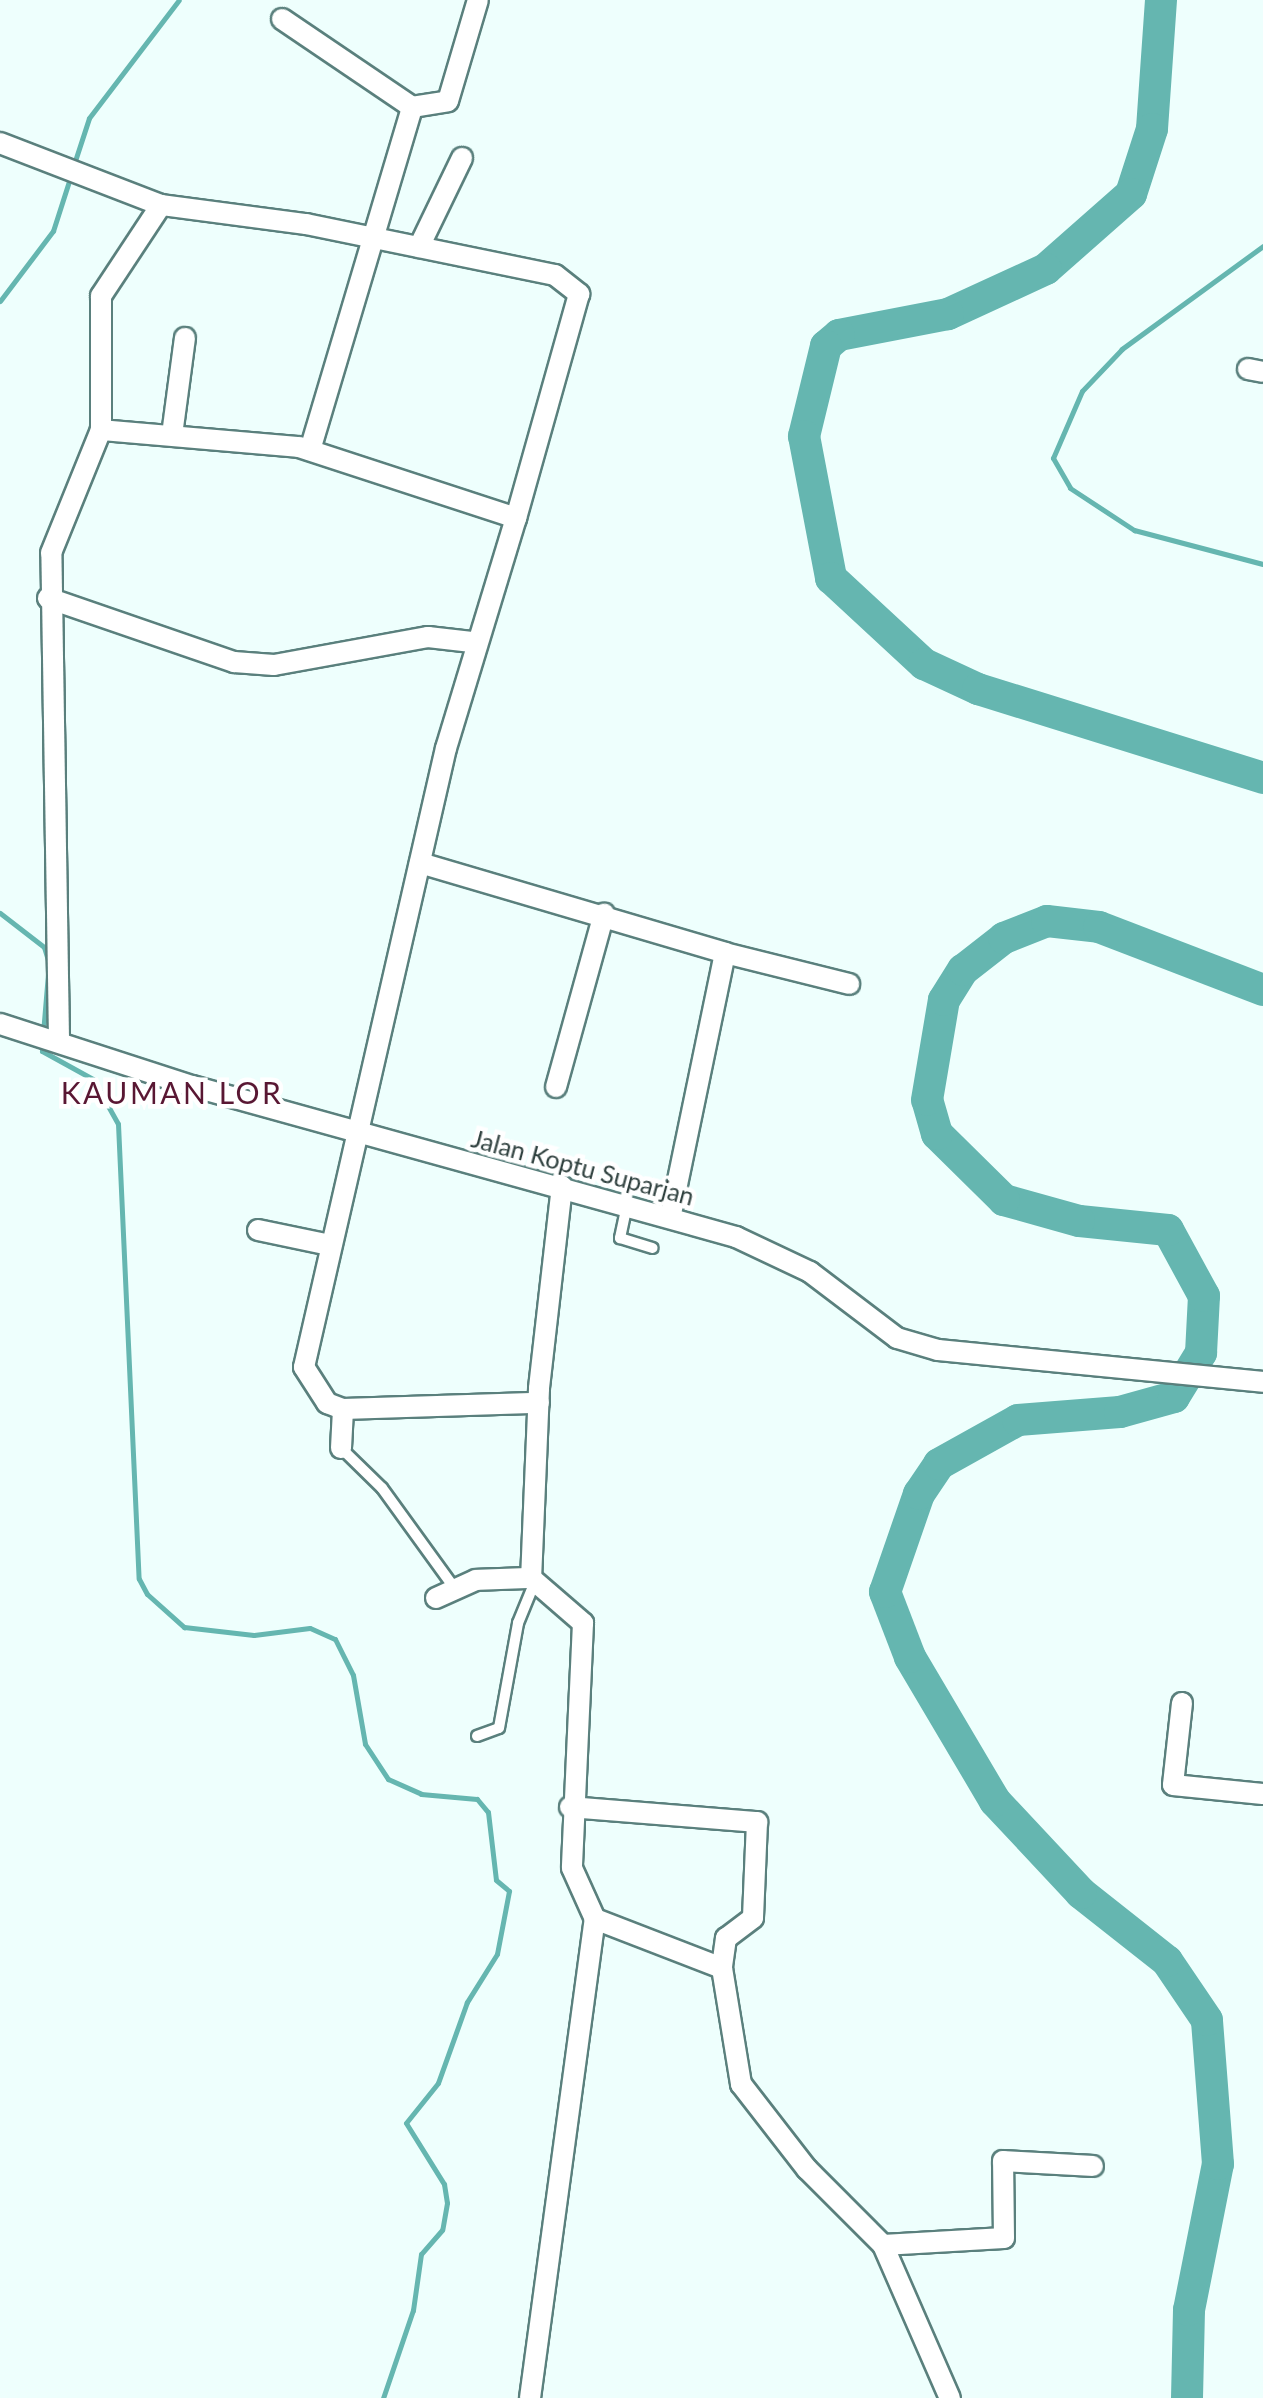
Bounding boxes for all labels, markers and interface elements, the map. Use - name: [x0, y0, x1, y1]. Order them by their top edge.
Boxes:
- district label: KAUMAN LOR: [61, 1074, 283, 1110]
- street label: Jalan Koptu Suparjan: [468, 1123, 698, 1211]

